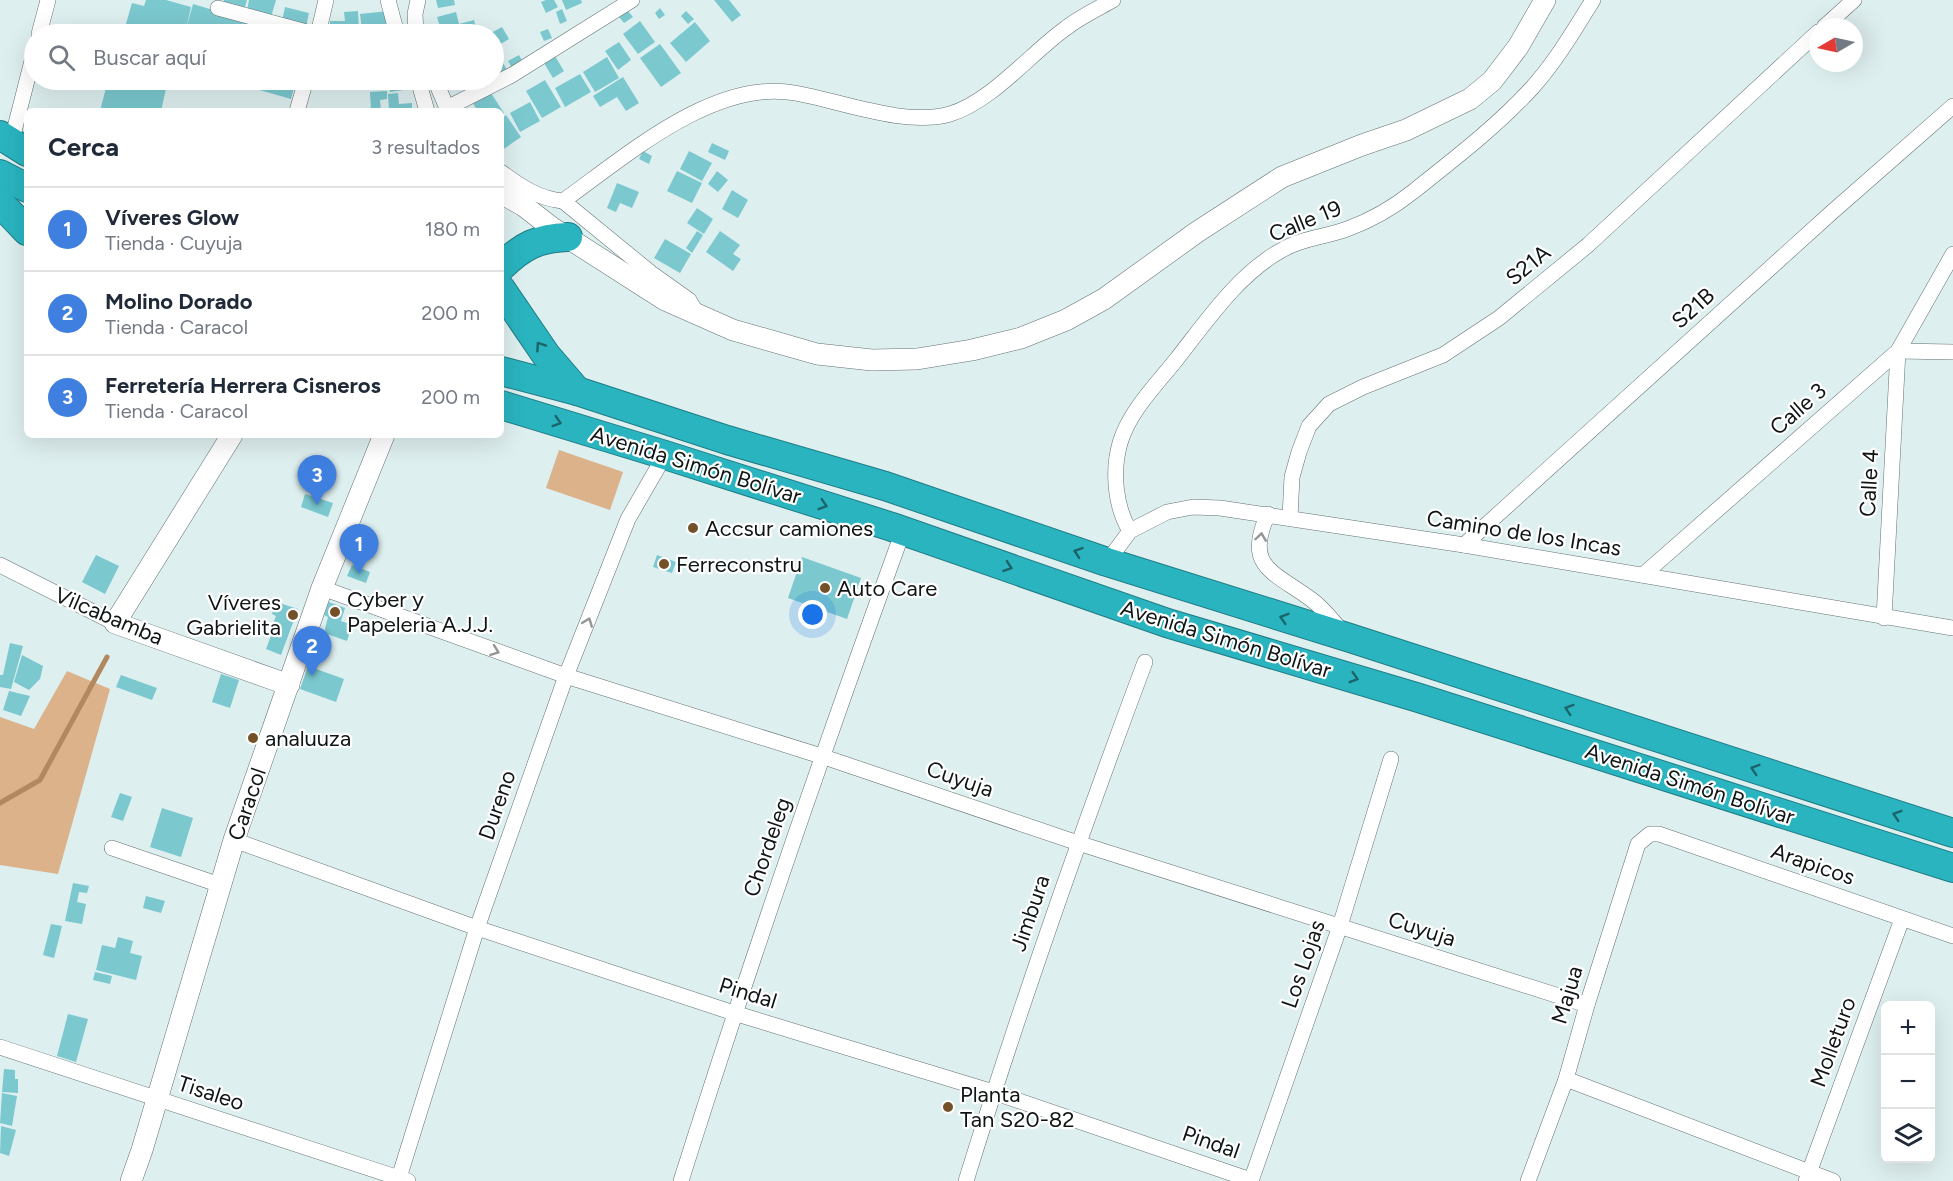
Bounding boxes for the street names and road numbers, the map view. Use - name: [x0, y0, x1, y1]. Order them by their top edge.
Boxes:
- street label: Calle 19: [1265, 194, 1345, 248]
- street label: S21A: [1500, 239, 1556, 291]
- street label: S21B: [1666, 282, 1720, 334]
- street label: Calle 3: [1764, 377, 1832, 441]
- street label: Avenida Simón Bolívar: [588, 420, 805, 510]
- street label: Calle 4: [1854, 448, 1884, 518]
- street label: Camino de los Incas: [1425, 504, 1623, 562]
- street label: Vilcabamba: [51, 581, 167, 651]
- street label: Avenida Simón Bolívar: [1118, 594, 1335, 684]
- street label: Avenida Simón Bolívar: [1582, 737, 1799, 831]
- street label: Cuyuja: [923, 755, 997, 803]
- street label: Caracol: [222, 764, 272, 844]
- street label: Dureno: [473, 767, 521, 843]
- street label: Chordeleg: [737, 794, 797, 900]
- street label: Arapicos: [1768, 837, 1858, 891]
- street label: Jimbura: [1004, 871, 1056, 955]
- street label: Cuyuja: [1385, 905, 1459, 953]
- street label: Los Lojas: [1275, 916, 1331, 1012]
- street label: Majua: [1545, 963, 1589, 1027]
- street label: Pindal: [716, 971, 780, 1015]
- street label: Molleturo: [1804, 993, 1862, 1091]
- street label: Tisaleo: [174, 1070, 248, 1116]
- street label: Pindal: [1179, 1120, 1243, 1164]

